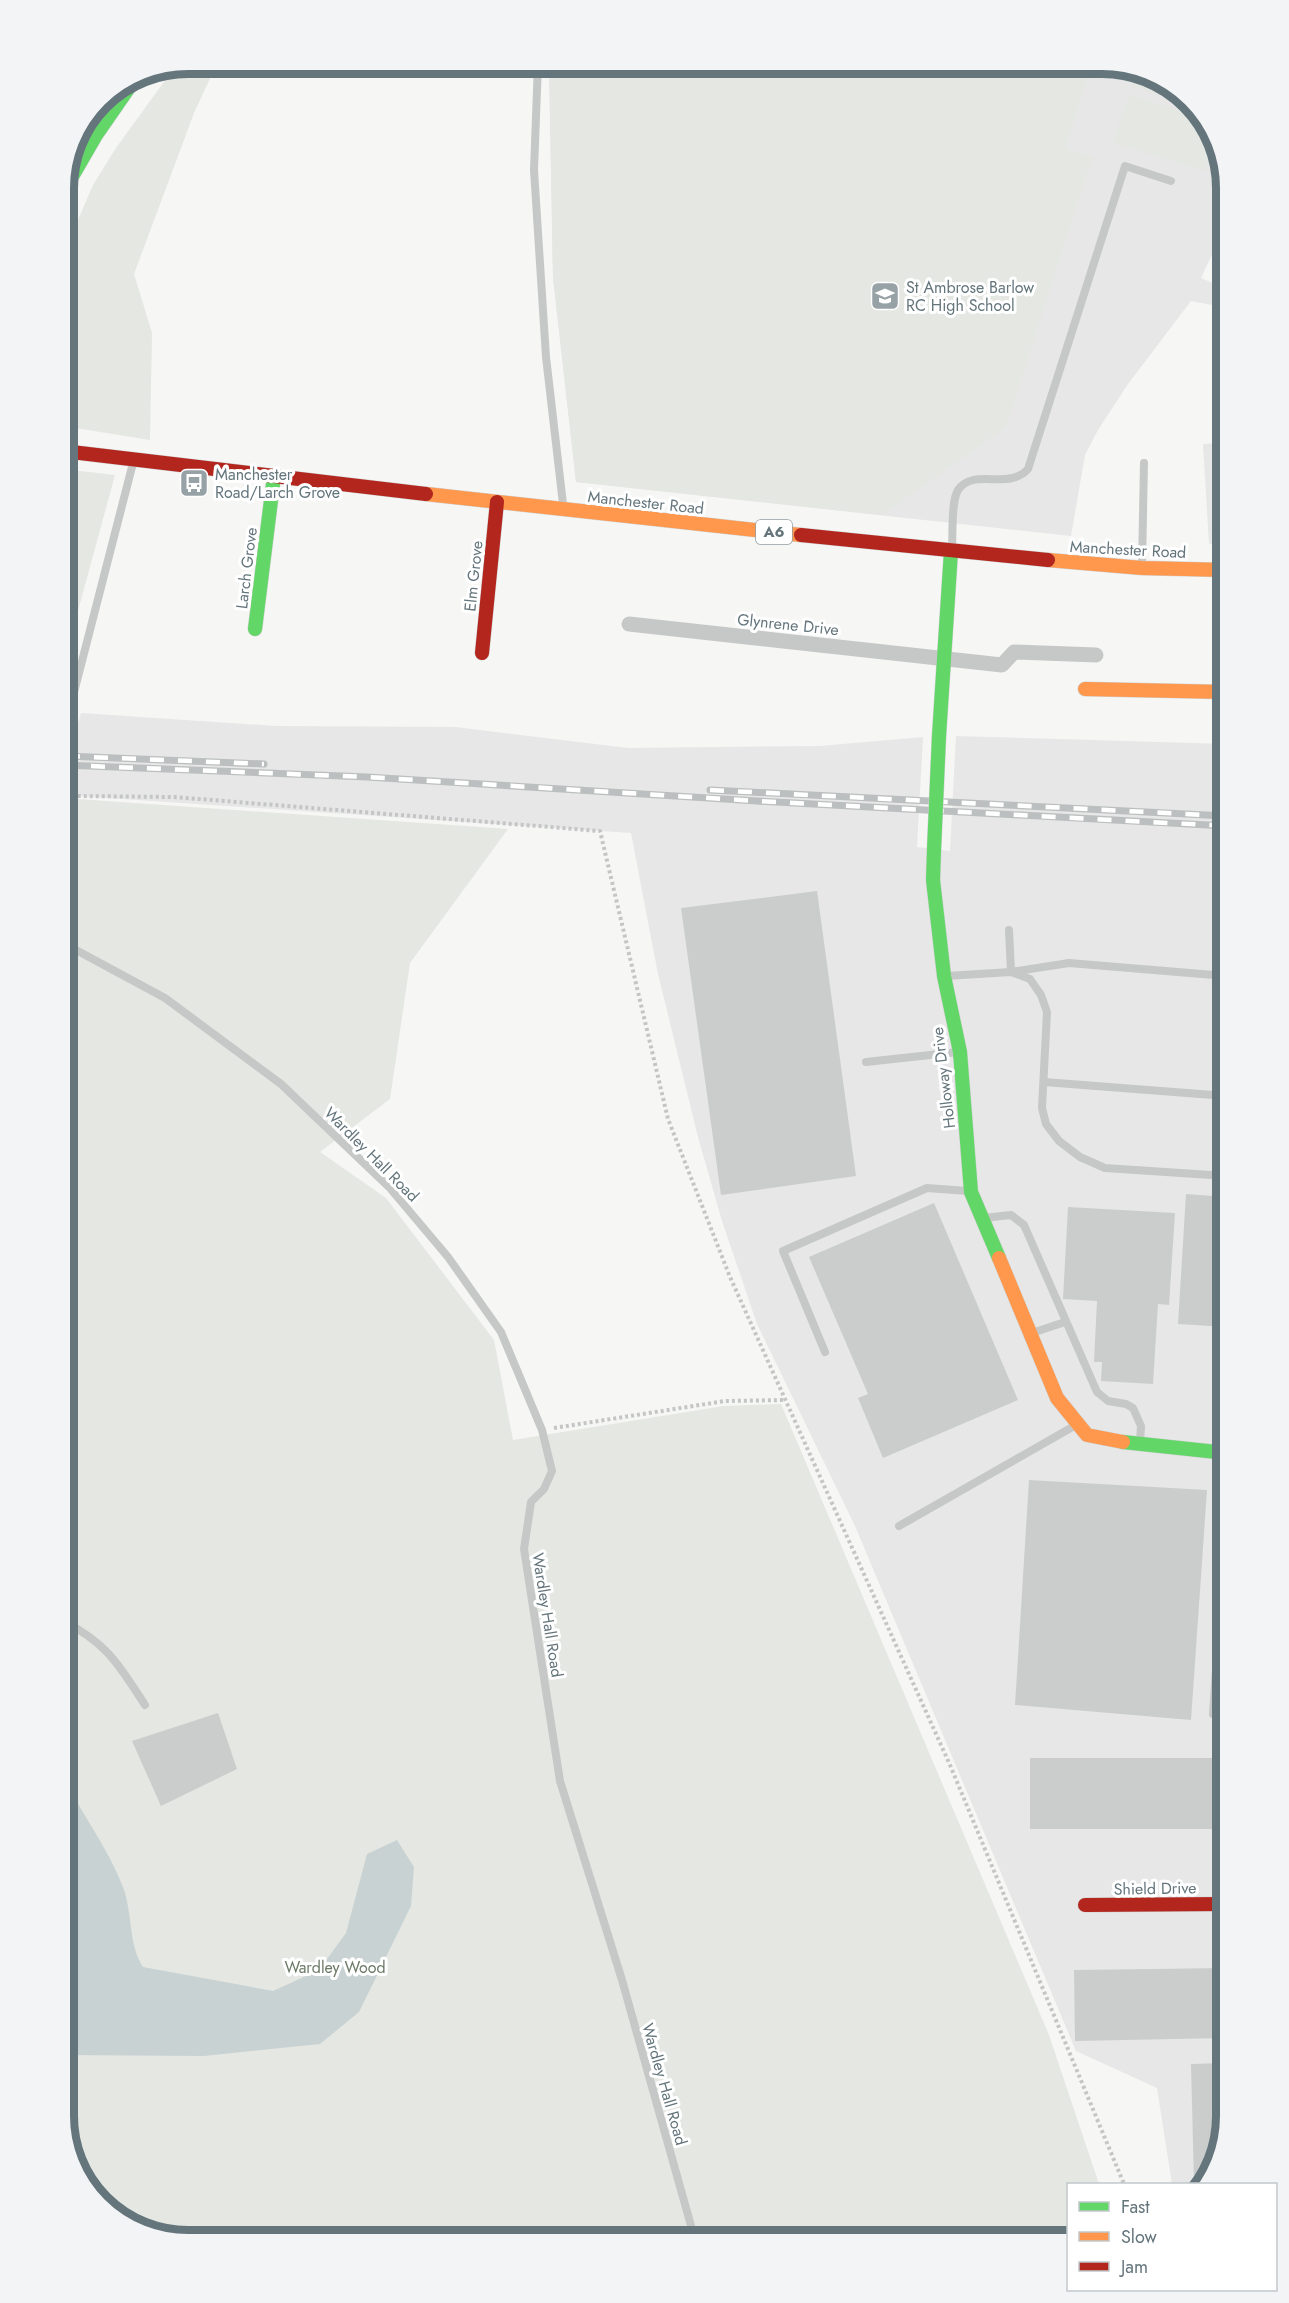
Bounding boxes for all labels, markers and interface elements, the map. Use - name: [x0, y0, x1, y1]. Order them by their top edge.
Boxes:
- place label: St Ambrose Barlow RC High School: [906, 276, 1034, 317]
- school or university icon: St Ambrose Barlow RC High School: [869, 280, 901, 312]
- place label: Manchester Road/Larch Grove: [215, 463, 340, 504]
- bus stop icon: Manchester Road/Larch Grove: [178, 467, 210, 499]
- street label: Manchester Road: [587, 485, 705, 520]
- road number: A6: [756, 520, 792, 544]
- street label: Larch Grove: [230, 526, 263, 610]
- street label: Manchester Road: [1069, 535, 1187, 564]
- street label: Elm Grove: [458, 540, 489, 613]
- street label: Glynrene Drive: [736, 608, 840, 641]
- street label: Holloway Drive: [926, 1026, 961, 1130]
- street label: Wardley Hall Road: [319, 1102, 424, 1207]
- street label: Wardley Hall Road: [526, 1551, 569, 1679]
- street label: Shield Drive: [1113, 1876, 1197, 1901]
- park label: Wardley Wood: [284, 1956, 386, 1979]
- street label: Wardley Hall Road: [636, 2020, 693, 2148]
- legend: [1067, 2183, 1277, 2291]
- text: Fast: [1121, 2194, 1150, 2220]
- text: Slow: [1121, 2224, 1158, 2250]
- text: Jam: [1119, 2254, 1148, 2280]

